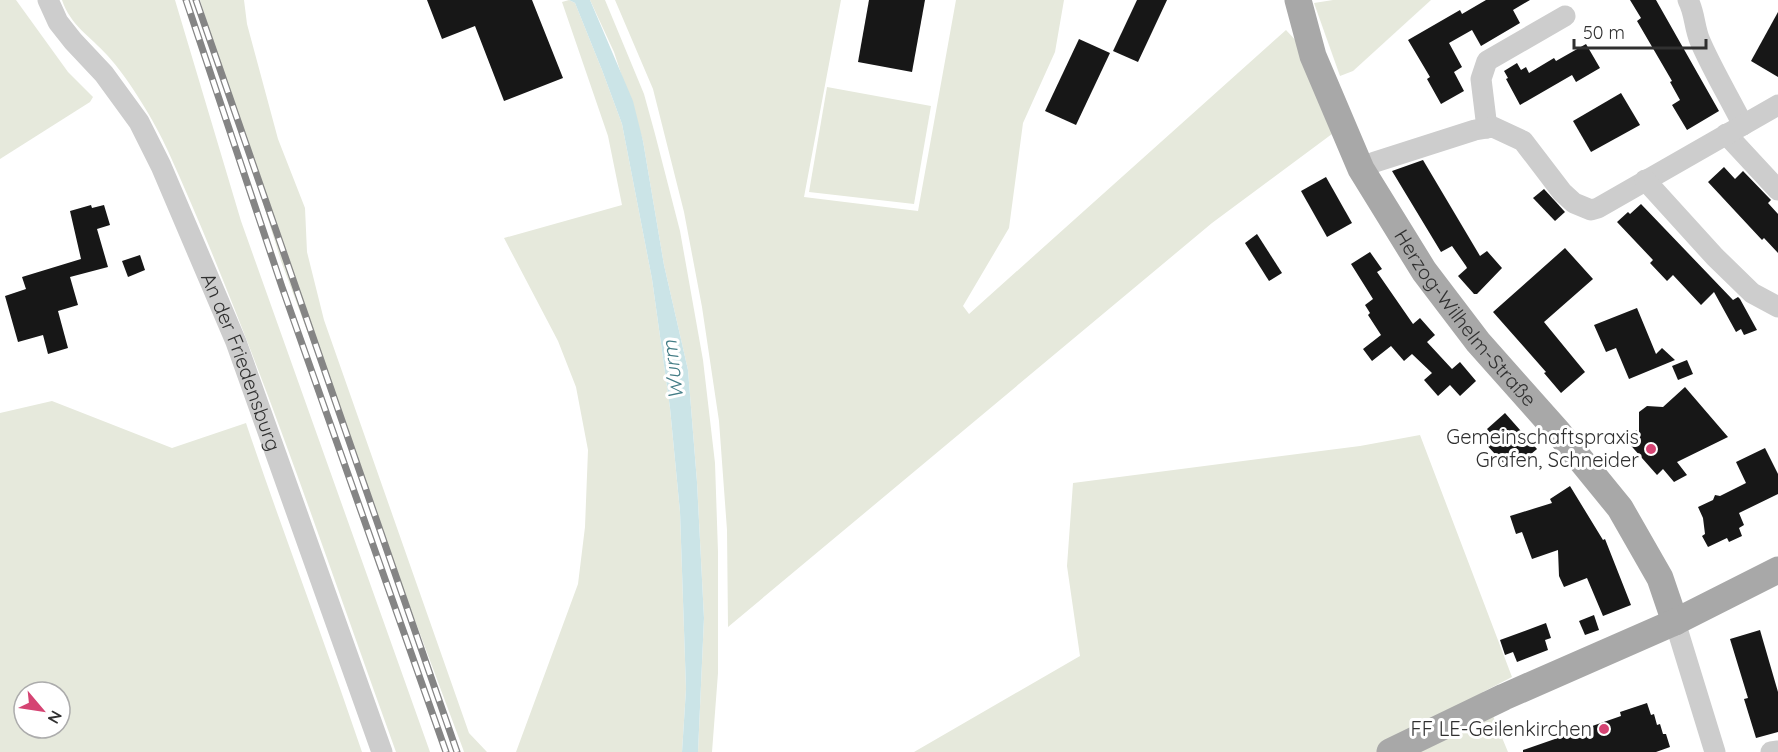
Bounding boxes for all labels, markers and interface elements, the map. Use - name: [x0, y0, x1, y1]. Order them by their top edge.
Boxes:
- scale bar: [1574, 12, 1706, 50]
- text: 50 m: [1583, 21, 1625, 44]
- street label: Herzog-Wilhelm-Straße: [1389, 225, 1542, 411]
- street label: An der Friedensburg: [196, 269, 287, 454]
- water label: Wurm: [655, 338, 689, 401]
- place label: Gemeinschaftspraxis Grafen, Schneider: [1446, 424, 1639, 472]
- marker: Gemeinschaftspraxis Grafen, Schneider: [1644, 442, 1658, 456]
- north arrow: [12, 680, 72, 740]
- text: N: [44, 707, 67, 727]
- place label: FF LE-Geilenkirchen: [1411, 716, 1592, 741]
- marker: FF LE-Geilenkirchen: [1597, 722, 1611, 736]

